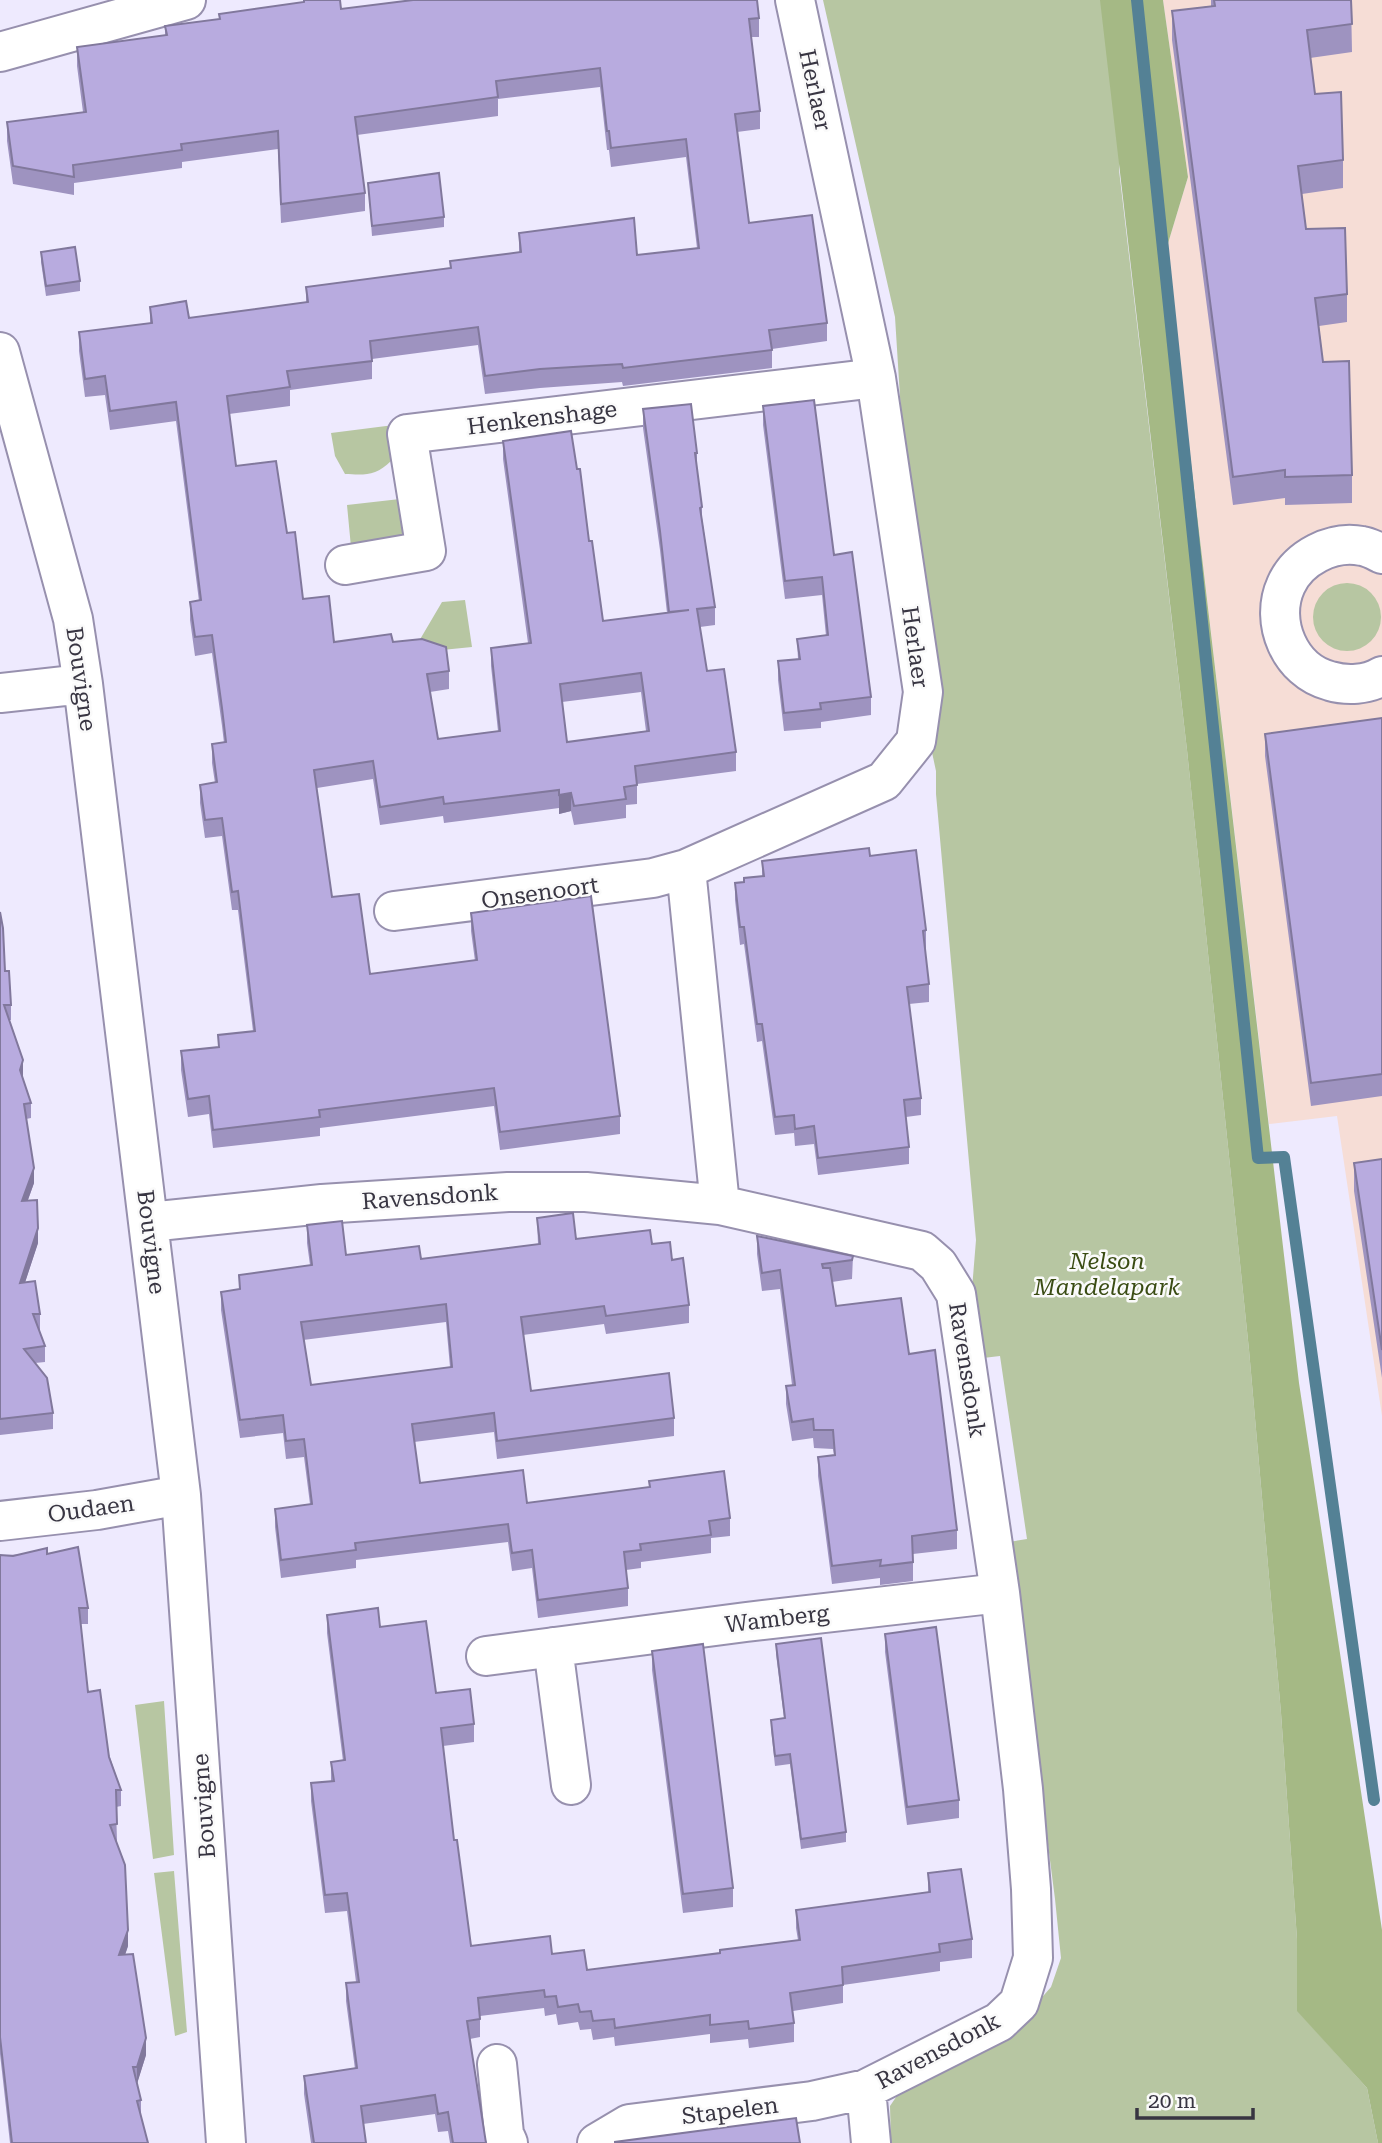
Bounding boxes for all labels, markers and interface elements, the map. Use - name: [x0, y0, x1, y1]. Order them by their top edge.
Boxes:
- street label: Herlaer: [793, 47, 837, 133]
- street label: Henkenshage: [466, 395, 618, 441]
- street label: Herlaer: [896, 604, 934, 690]
- street label: Bouvigne: [60, 625, 102, 733]
- street label: Onsenoort: [480, 871, 601, 915]
- street label: Ravensdonk: [361, 1179, 500, 1215]
- street label: Bouvigne: [131, 1188, 171, 1296]
- park label: Nelson Mandelapark: [1033, 1248, 1180, 1301]
- street label: Ravensdonk: [943, 1300, 991, 1440]
- street label: Oudaen: [46, 1490, 136, 1528]
- street label: Wamberg: [723, 1599, 831, 1639]
- street label: Bouvigne: [187, 1753, 221, 1859]
- street label: Ravensdonk: [871, 2007, 1005, 2095]
- scale bar: [1137, 2076, 1252, 2120]
- text: 20 m: [1148, 2089, 1196, 2113]
- street label: Stapelen: [680, 2092, 780, 2130]

